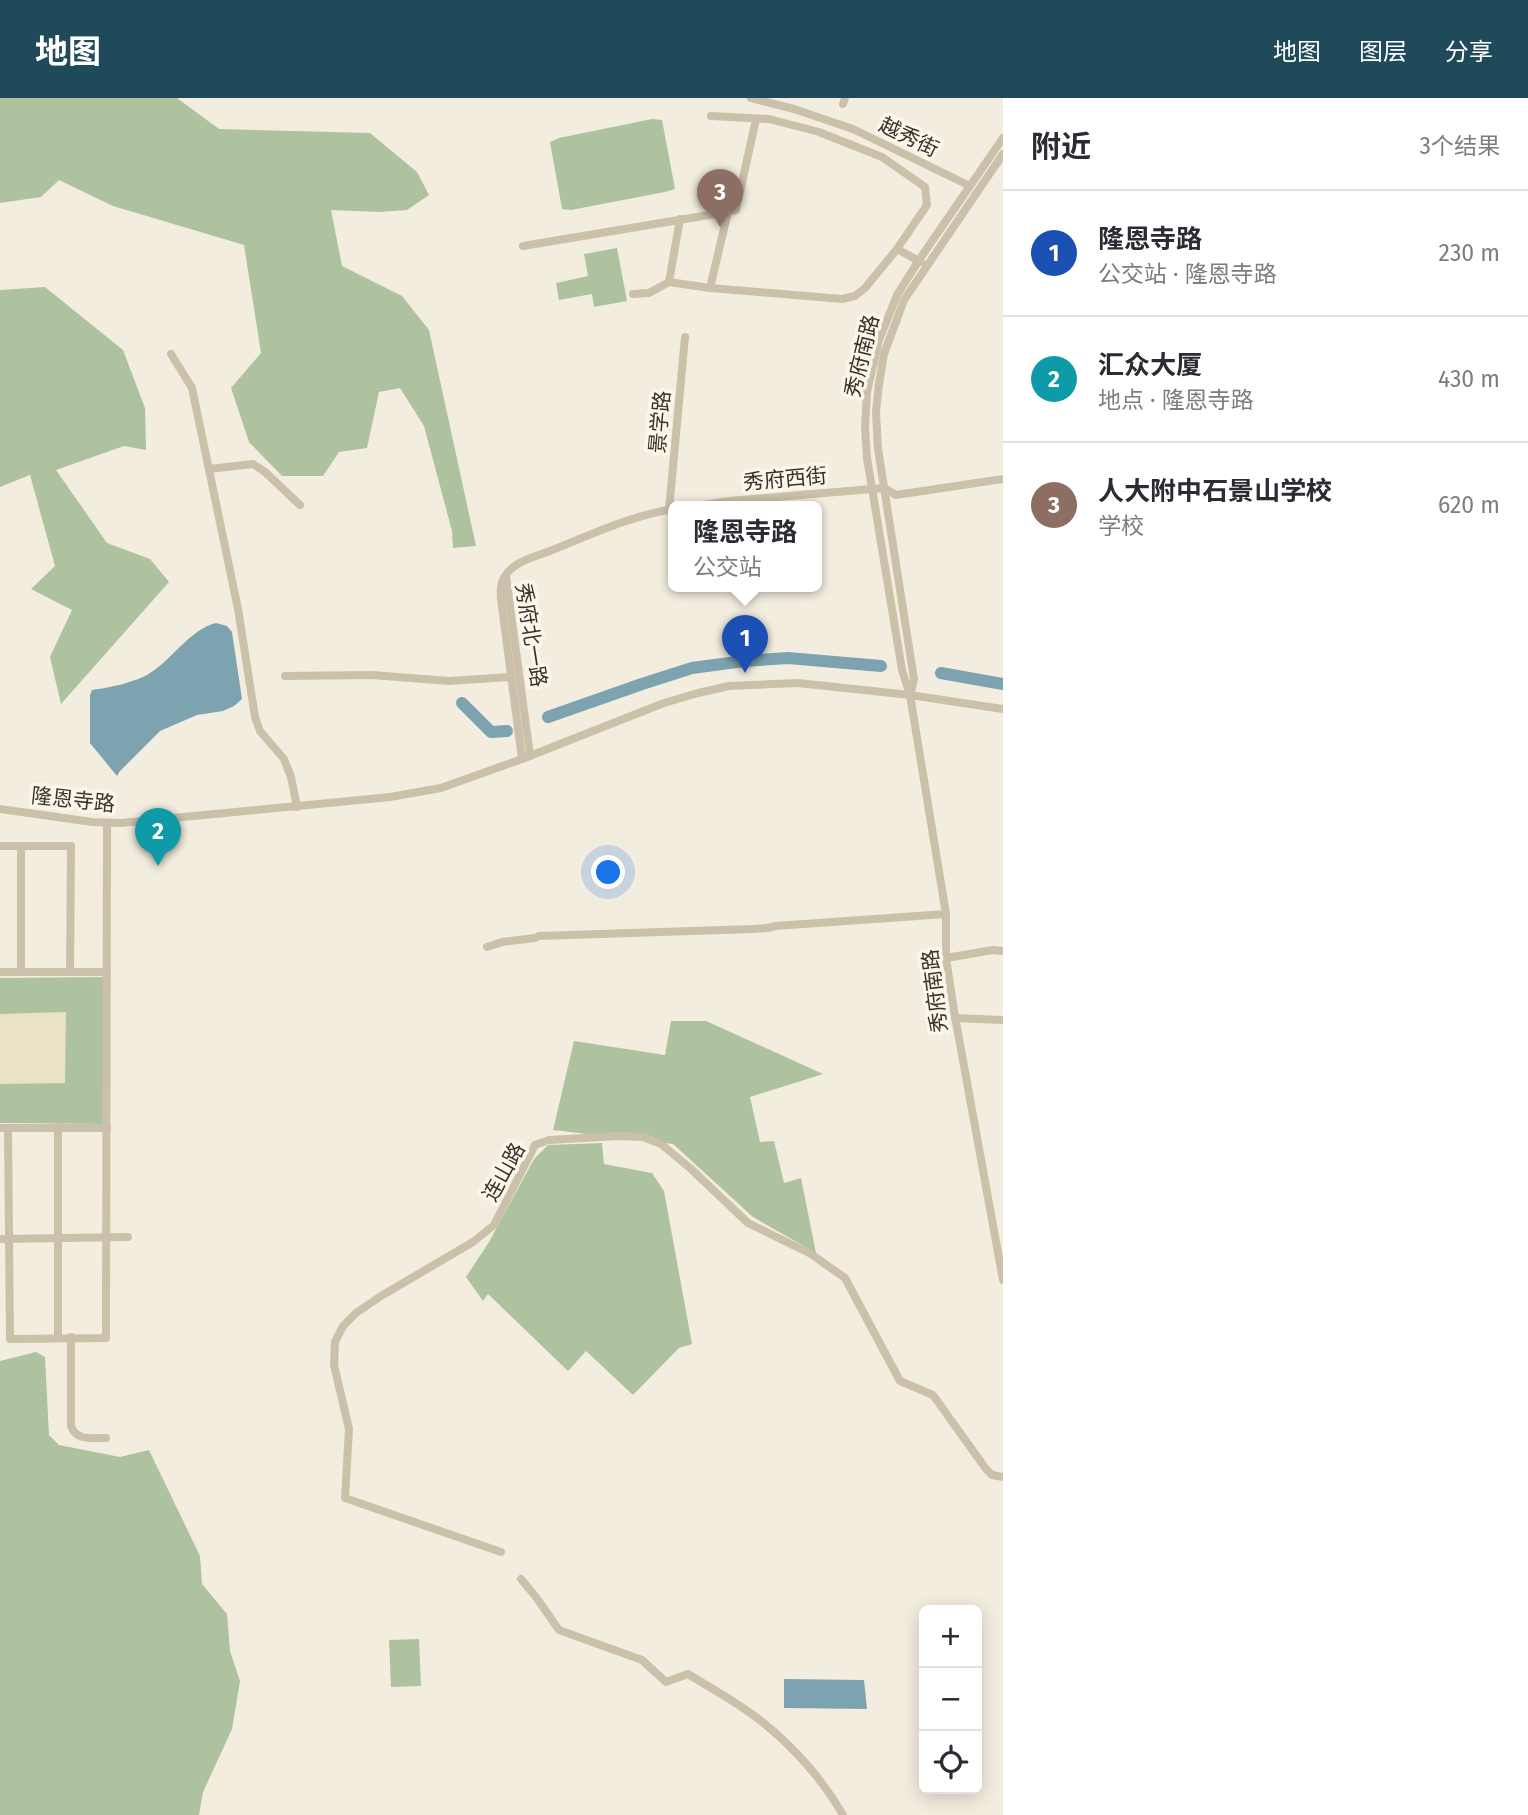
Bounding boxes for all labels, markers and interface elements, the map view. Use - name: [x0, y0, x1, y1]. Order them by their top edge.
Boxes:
- text: 地图: [35, 32, 101, 72]
- text: 地图: [1273, 38, 1321, 66]
- text: 图层: [1359, 38, 1407, 66]
- text: 分享: [1445, 38, 1493, 66]
- street label: 越秀街: [875, 112, 943, 162]
- text: 附近: [1031, 129, 1091, 165]
- text: 3个结果: [1420, 132, 1500, 160]
- pin: 3: [697, 169, 743, 227]
- text: 隆恩寺路: [1098, 224, 1202, 255]
- text: 1: [1049, 239, 1059, 267]
- text: 230 m: [1439, 239, 1500, 267]
- text: 公交站 · 隆恩寺路: [1098, 260, 1277, 288]
- street label: 秀府南路: [839, 312, 885, 400]
- text: 汇众大厦: [1098, 350, 1202, 381]
- text: 2: [1048, 365, 1060, 393]
- text: 430 m: [1438, 365, 1500, 393]
- text: 地点 · 隆恩寺路: [1098, 386, 1254, 414]
- street label: 景学路: [644, 389, 676, 455]
- street label: 秀府西街: [742, 462, 828, 496]
- text: 人大附中石景山学校: [1098, 476, 1332, 507]
- text: 3: [1048, 491, 1060, 519]
- text: 620 m: [1438, 491, 1500, 519]
- popup: [668, 501, 822, 592]
- text: 学校: [1098, 512, 1144, 540]
- text: 隆恩寺路: [693, 517, 797, 548]
- text: 公交站: [693, 553, 762, 581]
- street label: 秀府北一路: [510, 581, 552, 689]
- pin: 1: [722, 615, 768, 673]
- street label: 隆恩寺路: [30, 783, 116, 817]
- pin: 2: [135, 808, 181, 866]
- your location: [591, 855, 625, 889]
- street label: 秀府南路: [917, 948, 953, 1034]
- street label: 连山路: [477, 1138, 531, 1206]
- map controls: [919, 1605, 982, 1794]
- button: +: [919, 1605, 982, 1668]
- button: −: [919, 1668, 982, 1731]
- button: locate: [919, 1731, 982, 1794]

